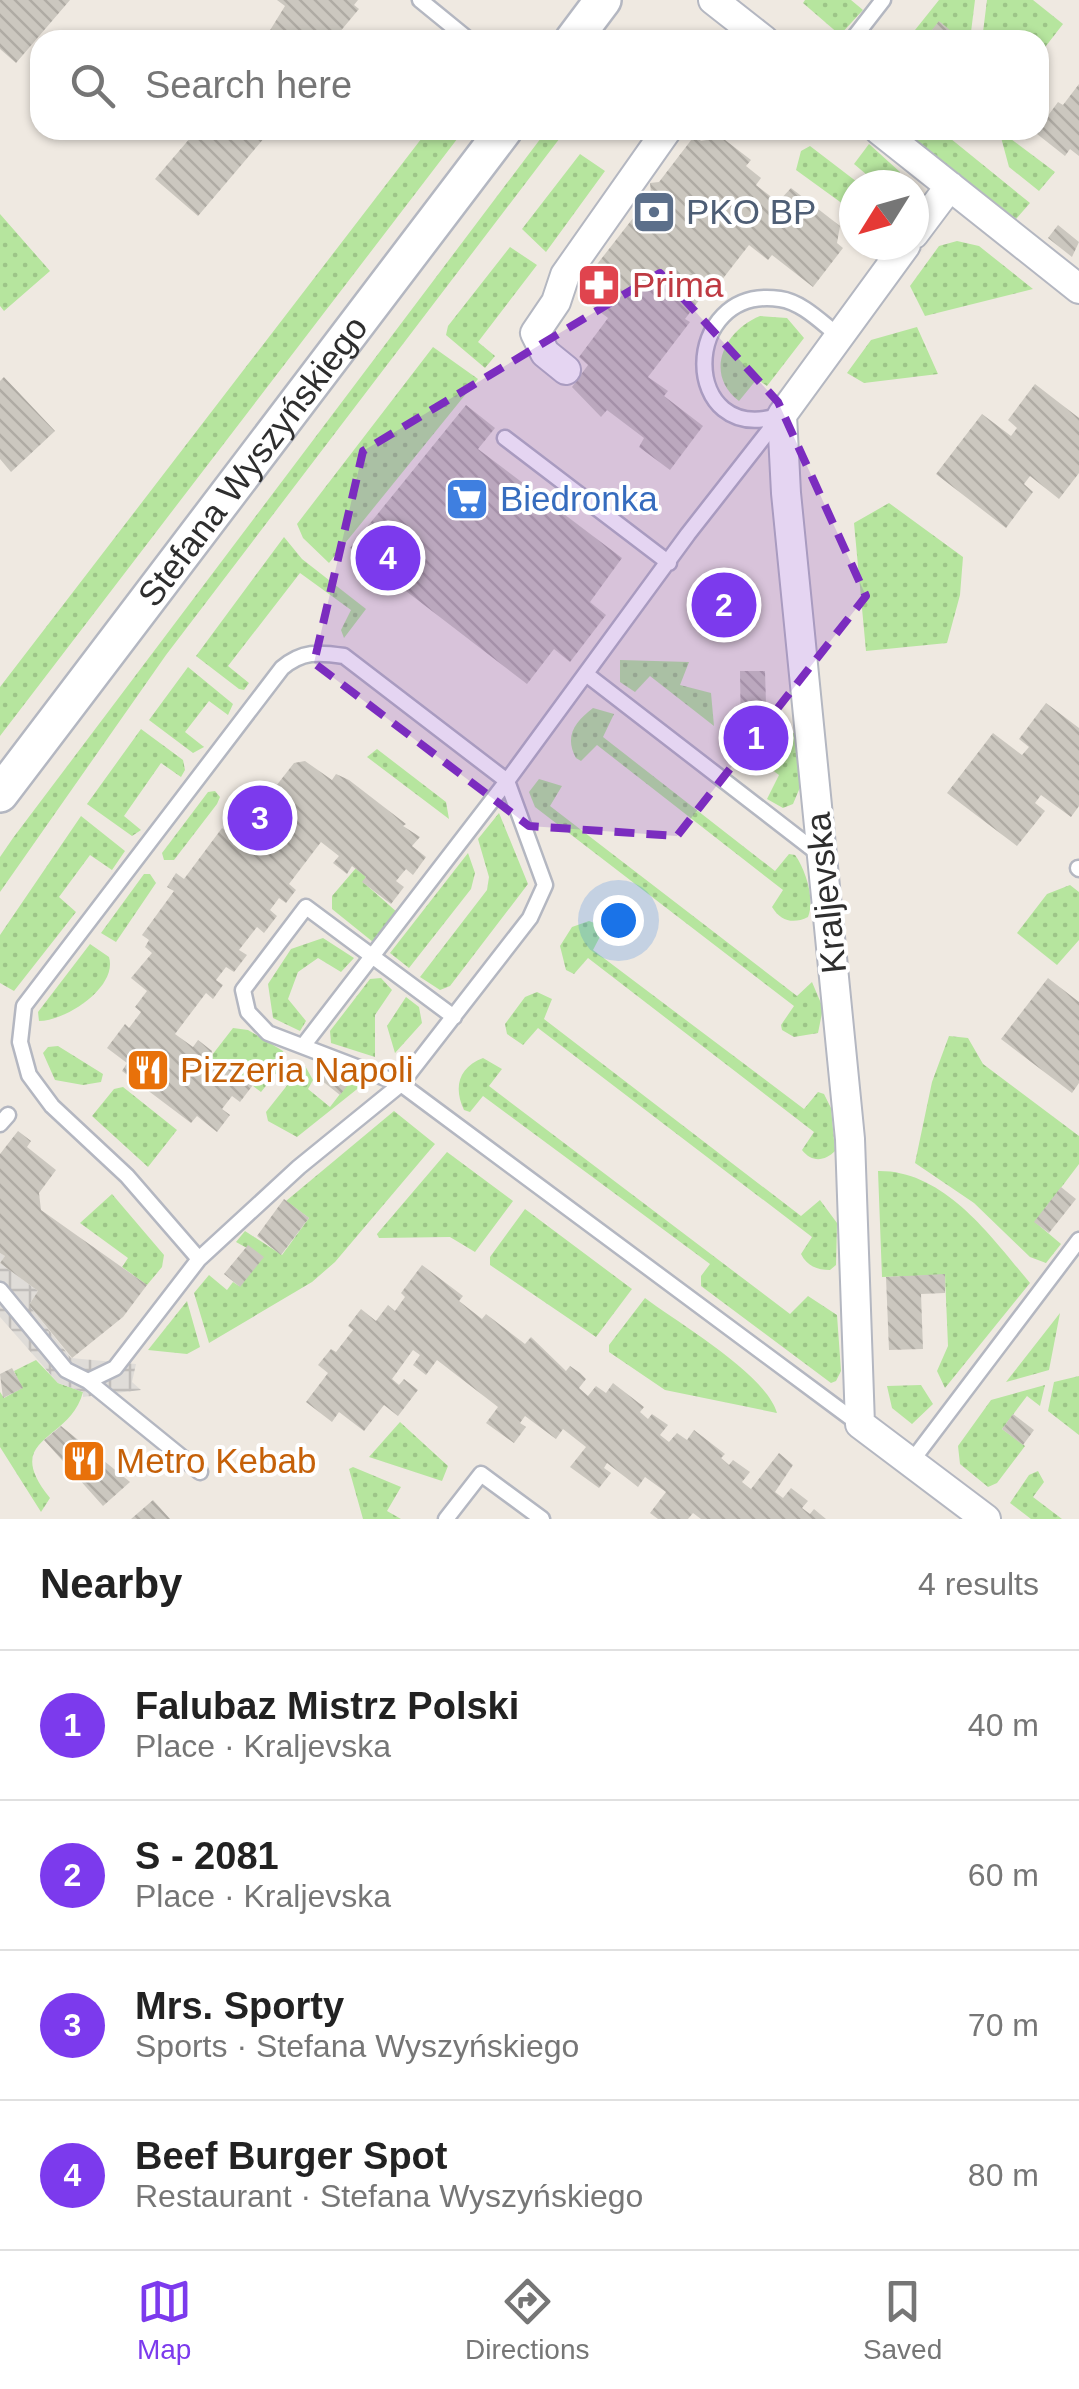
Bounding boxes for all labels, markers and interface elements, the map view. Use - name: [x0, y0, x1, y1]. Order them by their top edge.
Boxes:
- search box: [30, 30, 1049, 140]
- icon: search: [65, 58, 120, 113]
- text: Search here: [145, 64, 352, 106]
- north arrow: [839, 170, 929, 260]
- bank icon: PKO BP: [631, 189, 677, 235]
- place label: PKO BP: [686, 192, 816, 231]
- pharmacy icon: Prima: [576, 262, 622, 308]
- place label: Prima: [632, 265, 724, 304]
- street label: Stefana Wyszyńskiego: [130, 308, 375, 613]
- supermarket icon: Biedronka: [444, 476, 490, 522]
- place label: Biedronka: [500, 479, 658, 518]
- pin: 4: [356, 520, 420, 596]
- pin: 2: [692, 568, 756, 642]
- pin: 1: [724, 700, 788, 776]
- pin: 3: [228, 780, 292, 856]
- street label: Kraljevska: [798, 810, 853, 975]
- your location: [593, 895, 644, 946]
- restaurant icon: Pizzeria Napoli: [125, 1047, 171, 1093]
- place label: Pizzeria Napoli: [180, 1050, 413, 1089]
- restaurant icon: Metro Kebab: [61, 1438, 107, 1484]
- place label: Metro Kebab: [116, 1441, 316, 1480]
- text: Nearby: [40, 1560, 182, 1607]
- text: 4 results: [918, 1566, 1039, 1602]
- text: Falubaz Mistrz Polski: [135, 1685, 519, 1727]
- text: 1: [64, 1707, 81, 1743]
- text: 40 m: [968, 1707, 1039, 1743]
- text: Place · Kraljevska: [135, 1728, 391, 1764]
- text: S - 2081: [135, 1835, 279, 1877]
- text: 2: [64, 1857, 81, 1893]
- text: 60 m: [968, 1857, 1039, 1893]
- text: Place · Kraljevska: [135, 1878, 391, 1914]
- text: Mrs. Sporty: [135, 1985, 344, 2027]
- text: 3: [64, 2007, 81, 2043]
- text: 70 m: [968, 2007, 1039, 2043]
- text: Sports · Stefana Wyszyńskiego: [135, 2028, 579, 2064]
- text: Beef Burger Spot: [135, 2135, 447, 2177]
- text: 4: [64, 2157, 81, 2193]
- text: 80 m: [968, 2157, 1039, 2193]
- text: Restaurant · Stefana Wyszyńskiego: [135, 2178, 643, 2214]
- tab: Map: [137, 2274, 192, 2366]
- tab: Directions: [465, 2274, 590, 2366]
- tab: Saved: [863, 2274, 942, 2366]

